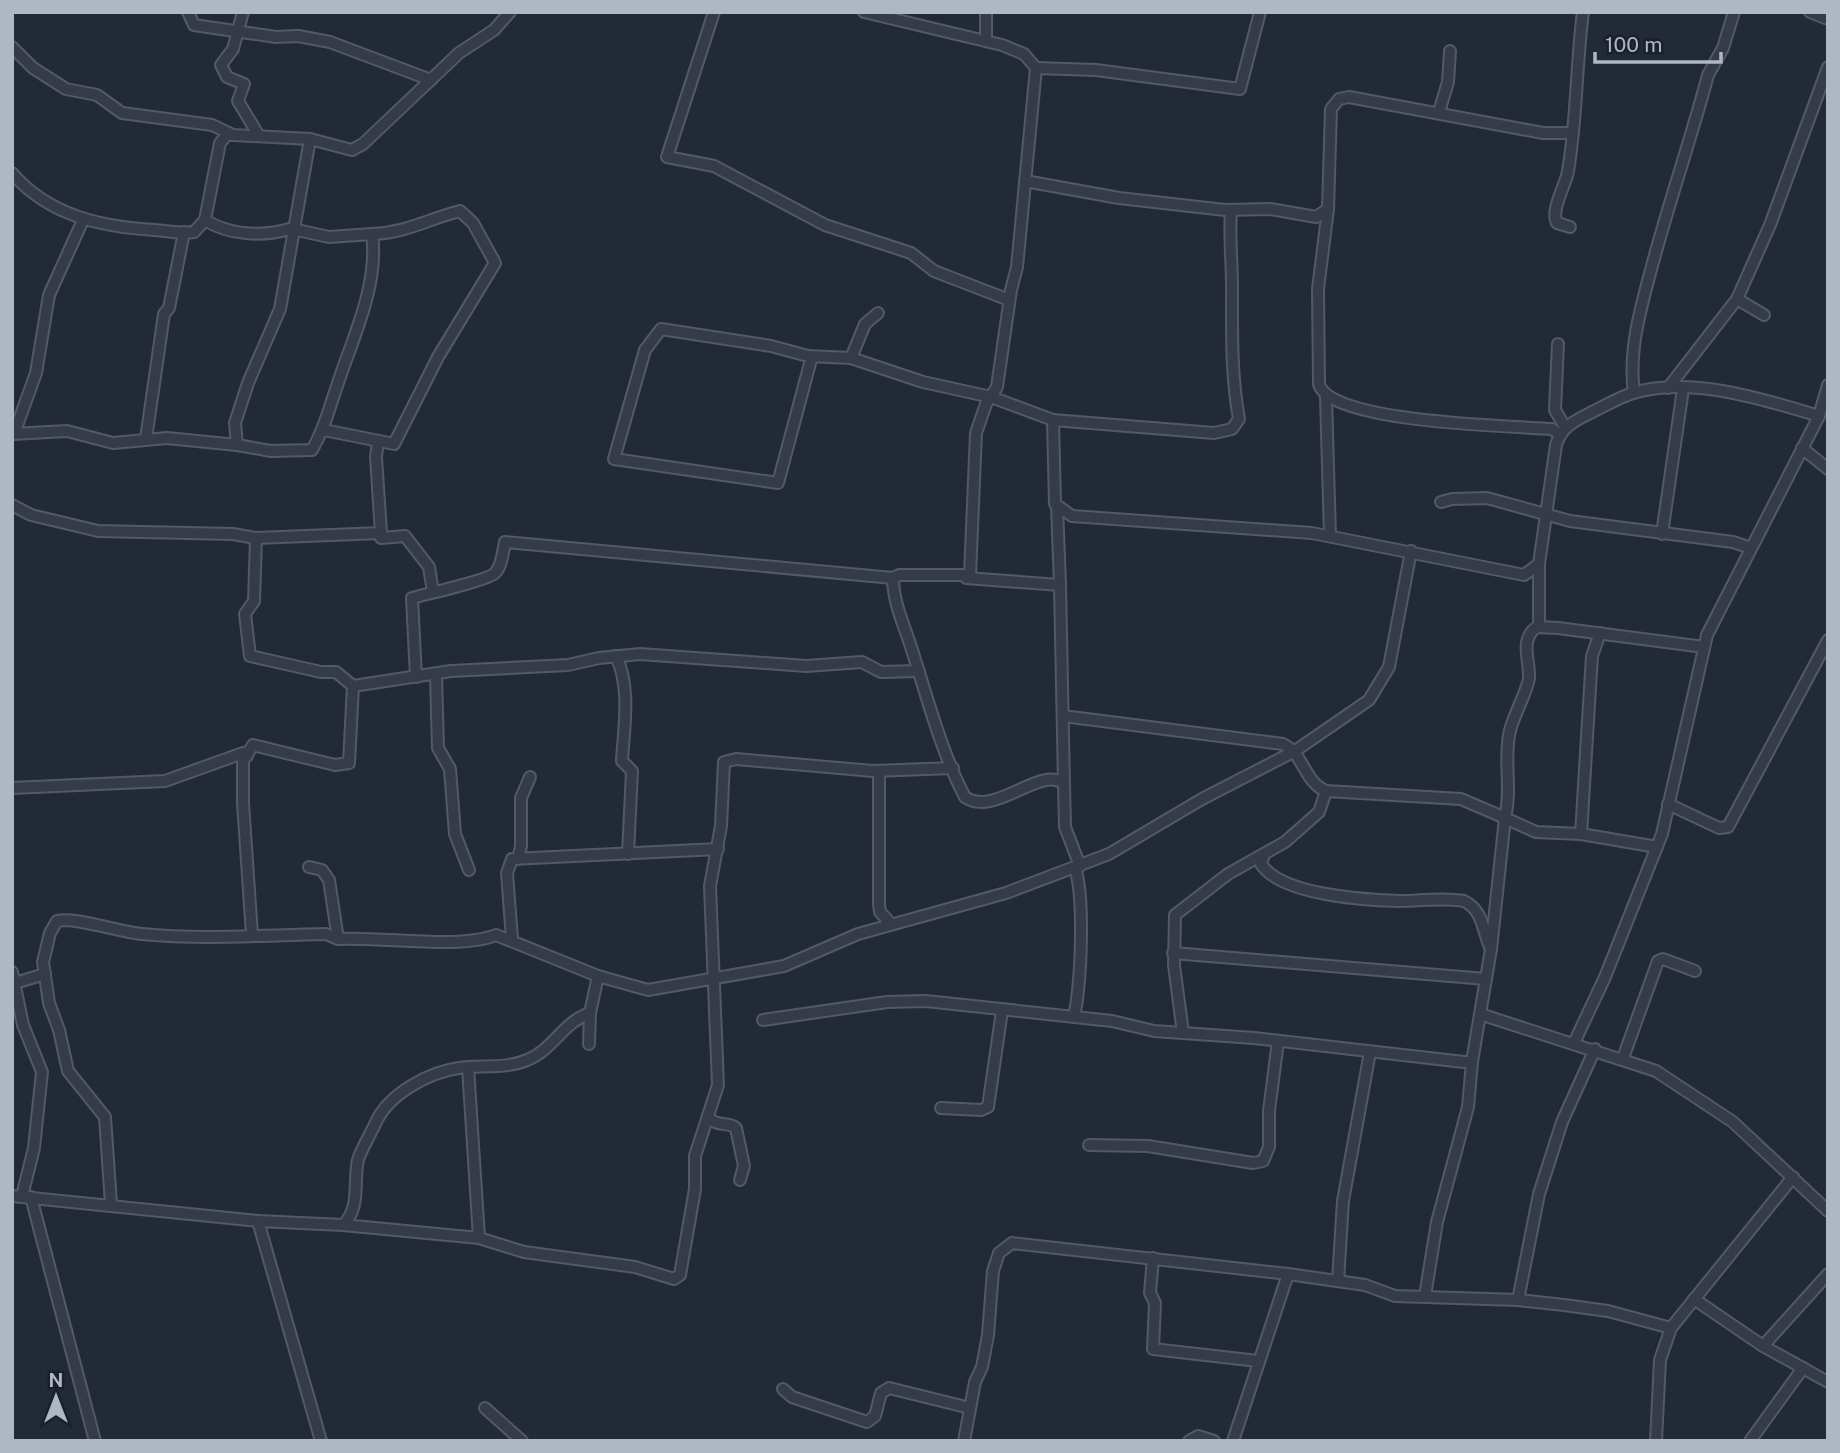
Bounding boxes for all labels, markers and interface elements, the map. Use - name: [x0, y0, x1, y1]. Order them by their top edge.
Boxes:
- scale bar: [1595, 21, 1721, 65]
- text: 100 m: [1605, 32, 1662, 57]
- north arrow: [21, 1362, 91, 1432]
- text: N: [49, 1369, 63, 1391]

